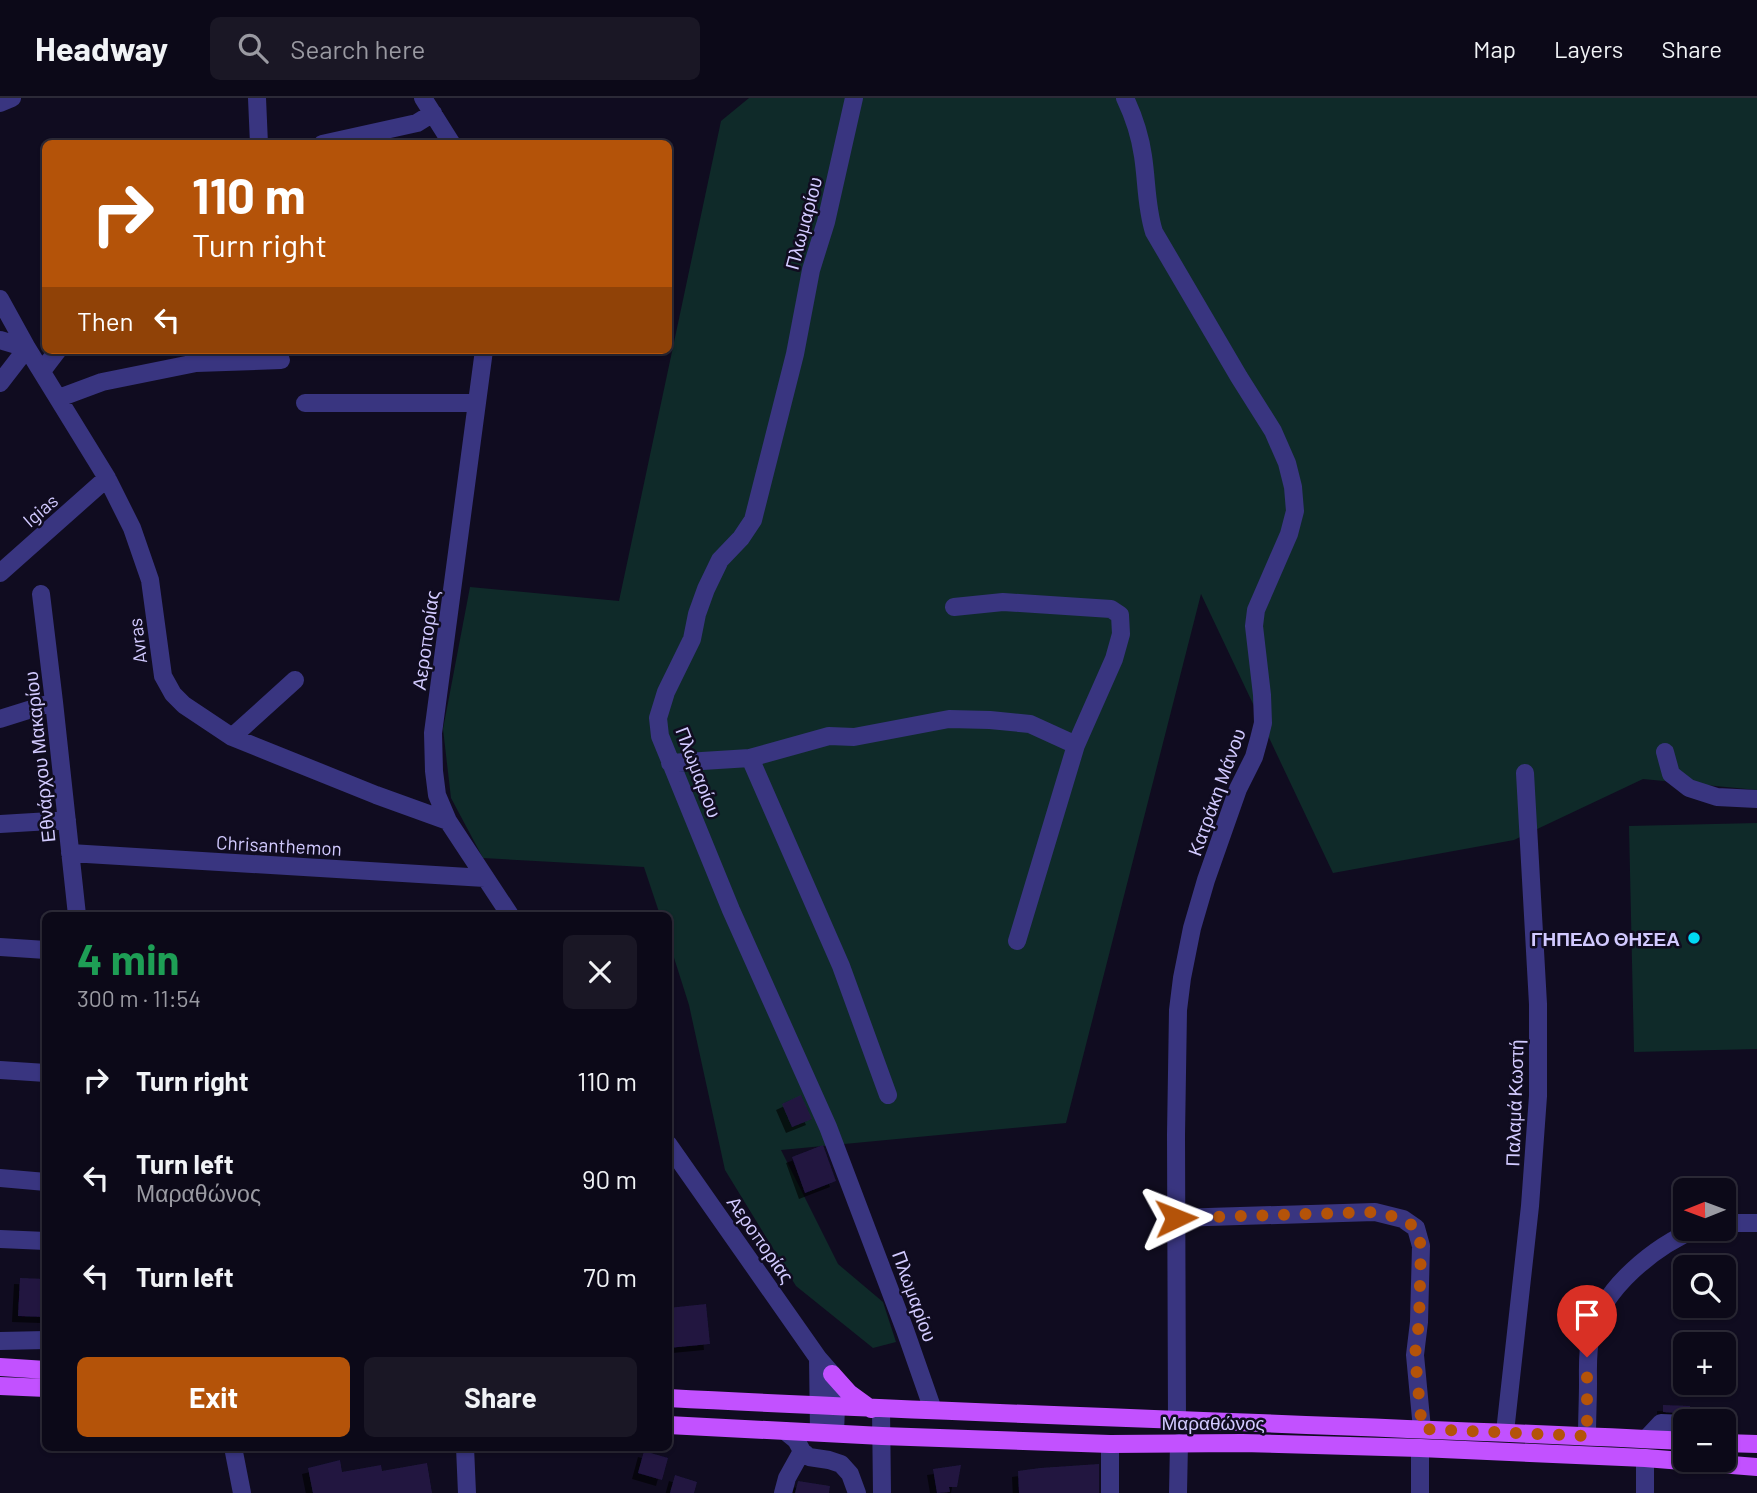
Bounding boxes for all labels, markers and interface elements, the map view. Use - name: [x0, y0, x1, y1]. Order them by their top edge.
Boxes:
- search box: [210, 17, 700, 80]
- text: Headway: [35, 28, 168, 68]
- icon: search: [234, 29, 272, 67]
- text: Search here: [290, 33, 425, 64]
- text: Map: [1473, 34, 1516, 63]
- text: Layers: [1554, 34, 1623, 63]
- text: Share: [1661, 34, 1722, 63]
- text: 110 m: [192, 165, 306, 224]
- icon: right: [77, 168, 168, 259]
- street label: Πλωμαρίου: [780, 174, 826, 272]
- text: Turn right: [192, 225, 327, 263]
- icon: left: [148, 301, 186, 339]
- text: Then: [77, 305, 134, 336]
- street label: Igias: [18, 489, 62, 531]
- street label: Αεροπορίας: [407, 589, 443, 691]
- street label: Avras: [123, 617, 151, 665]
- street label: Εθνάρχου Μακαρίου: [19, 670, 59, 844]
- street label: Πλωμαρίου: [671, 723, 727, 821]
- street label: Κατράκη Μάνου: [1182, 725, 1250, 859]
- street label: Chrisanthemon: [216, 830, 342, 860]
- place label: ΓΗΠΕΔΟ ΘΗΣΕΑ: [1531, 927, 1680, 950]
- marker: ΓΗΠΕΔΟ ΘΗΣΕΑ: [1686, 930, 1702, 946]
- text: 4 min: [77, 933, 180, 983]
- button: close: [563, 935, 637, 1009]
- text: 300 m · 11:54: [77, 984, 201, 1012]
- street label: Παλαμά Κωστή: [1500, 1039, 1528, 1167]
- icon: right: [77, 1061, 115, 1099]
- text: Turn right: [136, 1065, 249, 1096]
- text: 110 m: [577, 1065, 637, 1096]
- text: Turn left: [136, 1148, 234, 1179]
- icon: left: [77, 1159, 115, 1197]
- text: 90 m: [582, 1163, 637, 1194]
- north arrow: [1673, 1178, 1736, 1241]
- map controls: [1673, 1178, 1736, 1472]
- text: Μαραθώνος: [136, 1179, 261, 1207]
- position arrow: [1139, 1181, 1213, 1255]
- street label: Αεροπορίας: [723, 1191, 799, 1287]
- street label: Πλωμαρίου: [888, 1247, 942, 1345]
- button: search: [1673, 1255, 1736, 1318]
- icon: left: [77, 1257, 115, 1295]
- text: Turn left: [136, 1261, 234, 1292]
- text: 70 m: [583, 1261, 637, 1292]
- pin: [1557, 1285, 1617, 1357]
- icon: arrive: [1568, 1296, 1606, 1334]
- button: +: [1673, 1332, 1736, 1395]
- button: Exit: [77, 1357, 350, 1437]
- button: Share: [364, 1357, 637, 1437]
- button: −: [1673, 1409, 1736, 1472]
- street label: Μαραθώνος: [1161, 1411, 1265, 1434]

